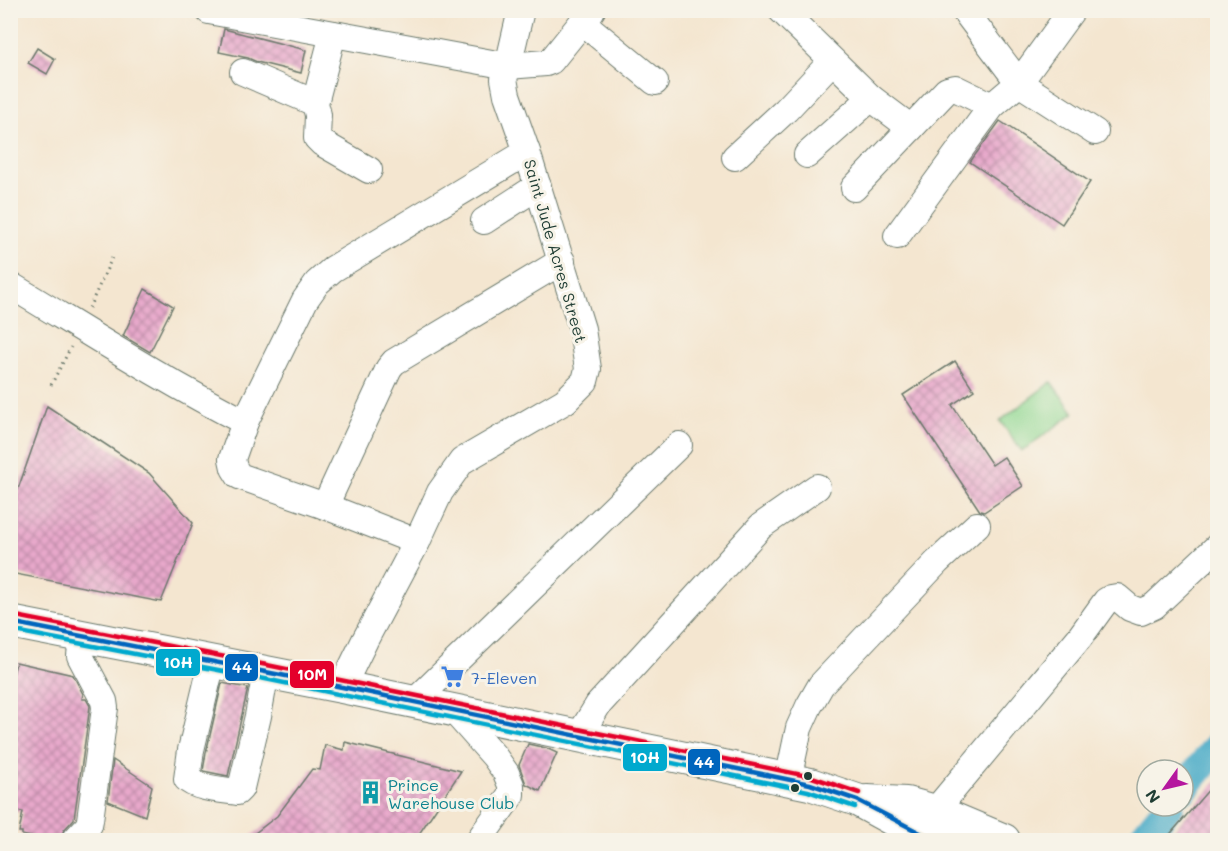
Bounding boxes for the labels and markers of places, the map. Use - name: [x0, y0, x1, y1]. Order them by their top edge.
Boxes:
- supermarket icon: 7-Eleven: [440, 664, 466, 690]
- place label: 7-Eleven: [471, 667, 537, 688]
- unlabelled marker: [802, 770, 814, 782]
- place label: Prince Warehouse Club: [388, 774, 514, 813]
- building icon: Prince Warehouse Club: [357, 780, 383, 806]
- unlabelled marker: [789, 782, 801, 794]

